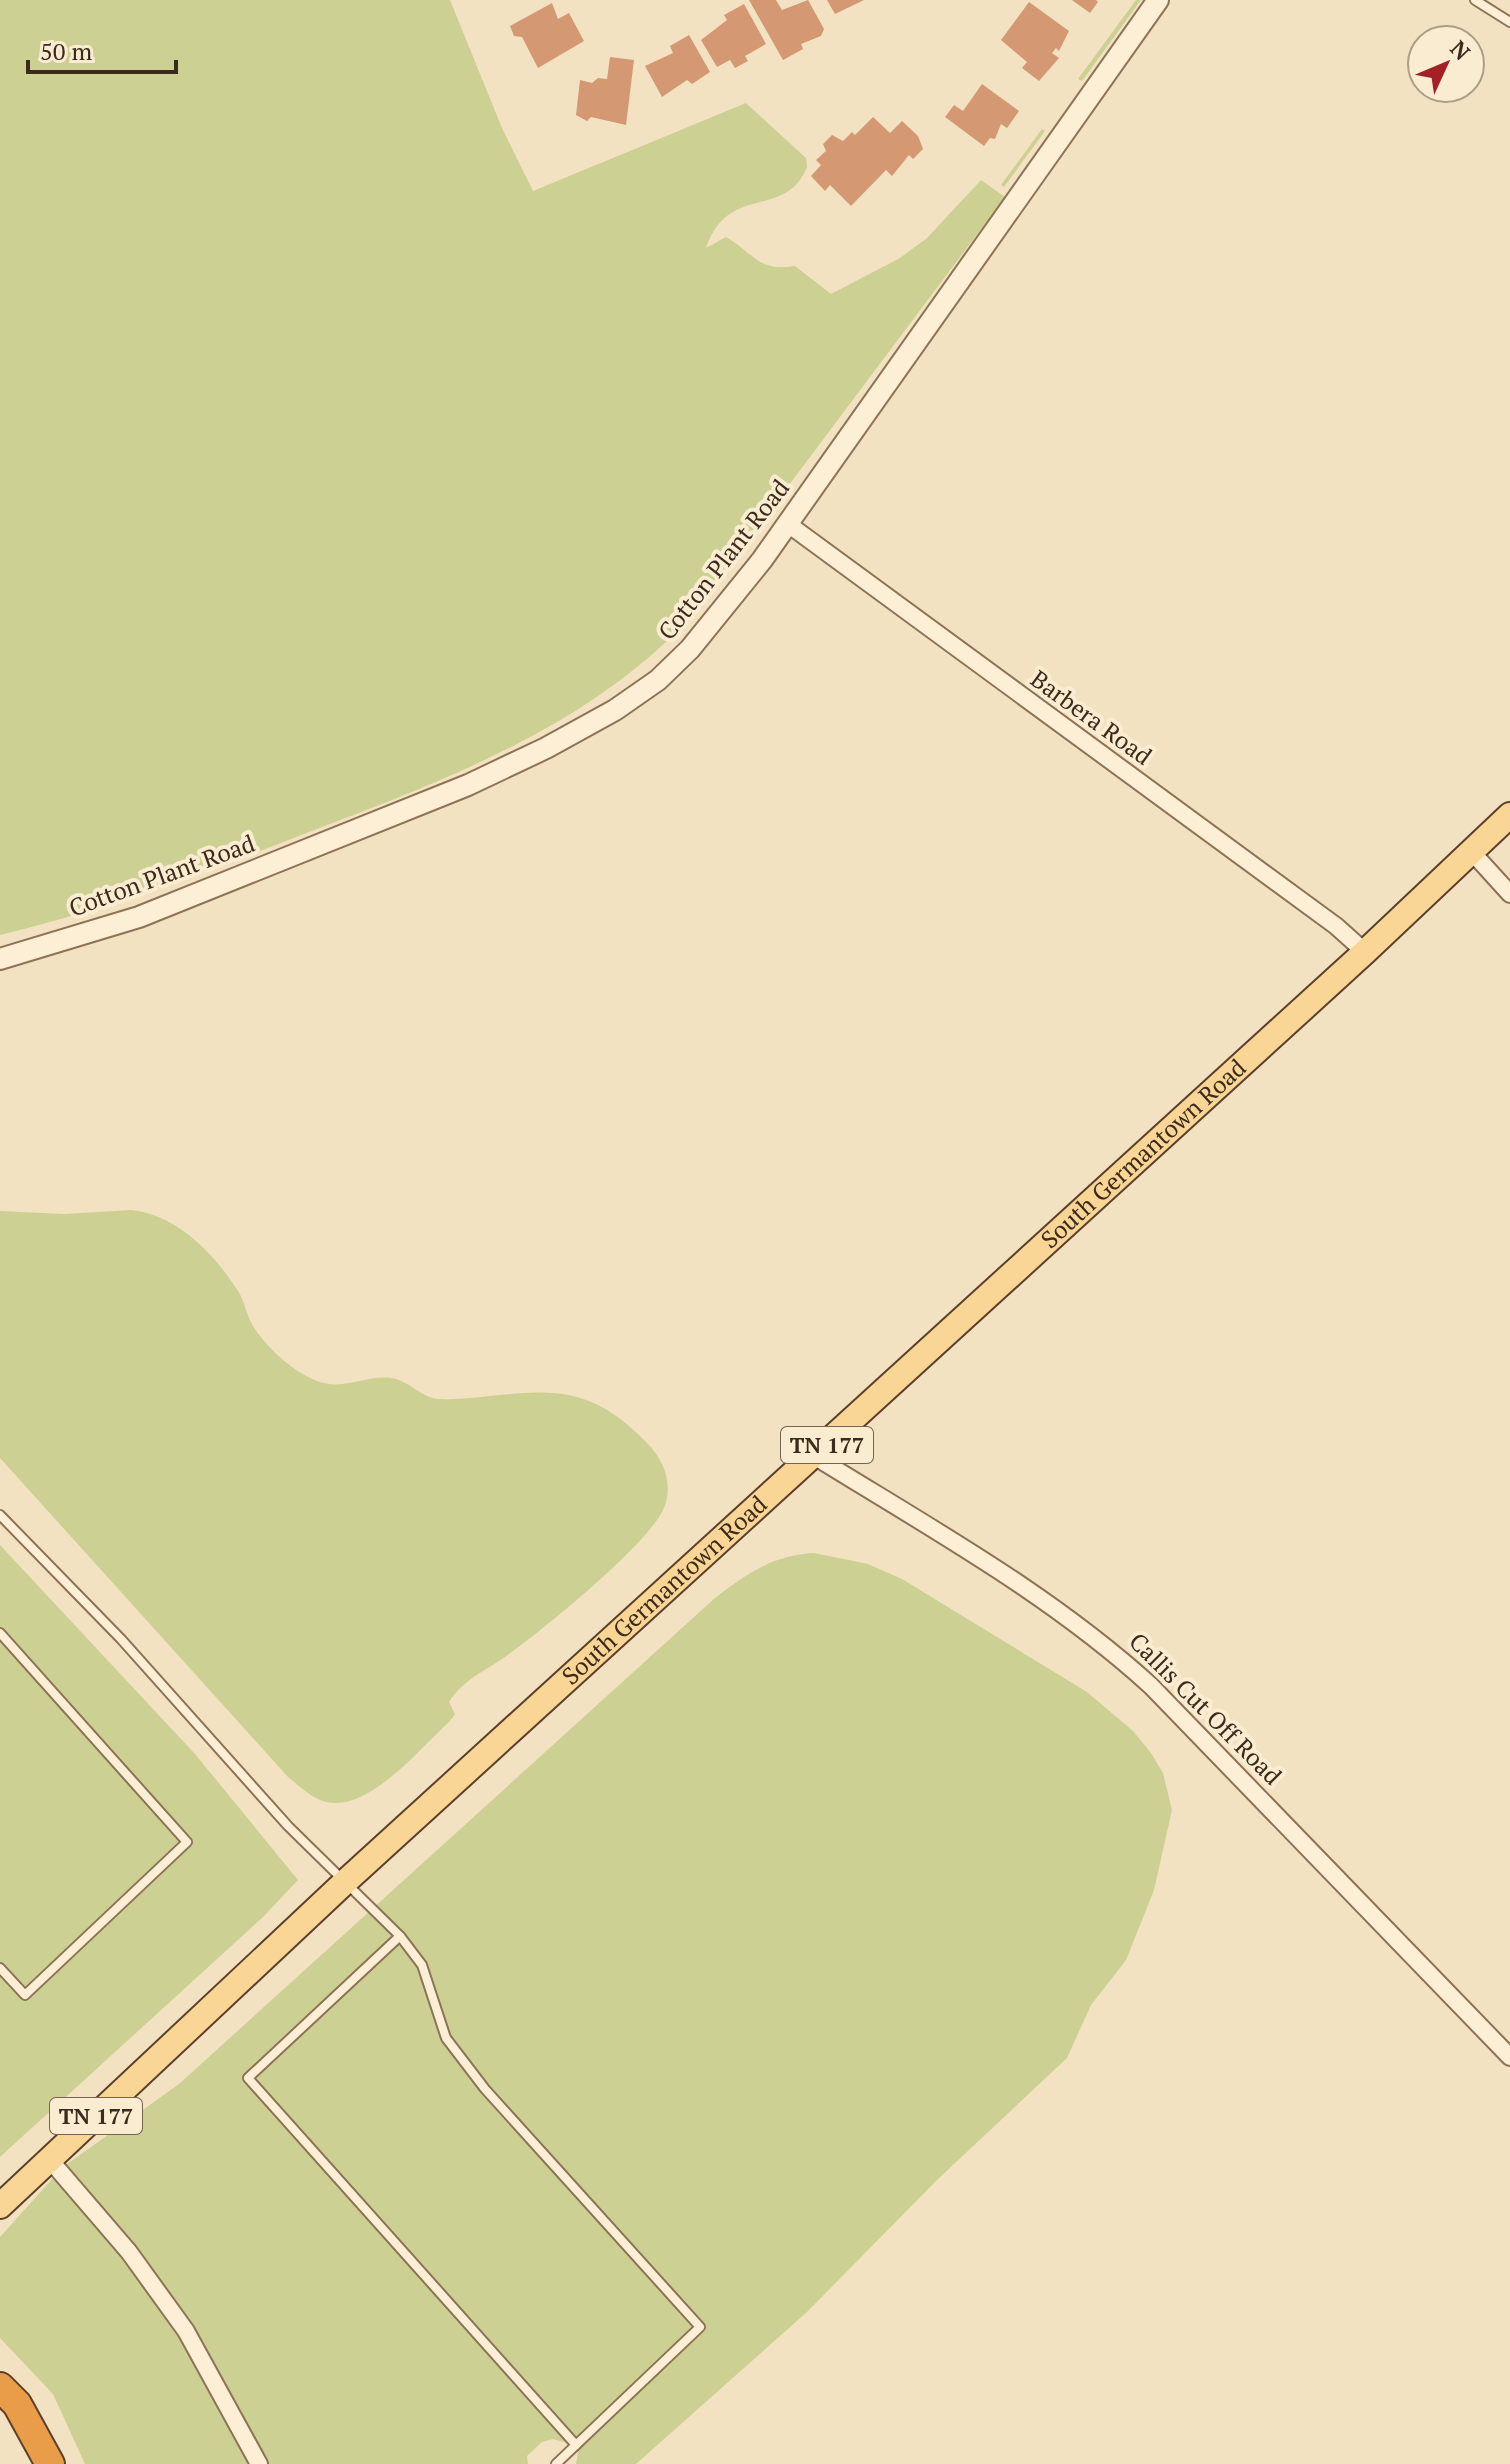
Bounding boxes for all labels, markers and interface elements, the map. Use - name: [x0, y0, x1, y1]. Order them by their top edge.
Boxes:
- scale bar: [28, 24, 176, 74]
- north arrow: [1406, 24, 1486, 104]
- text: N: [1445, 34, 1477, 66]
- text: 50 m: [40, 35, 92, 67]
- street label: Cotton Plant Road: [651, 473, 796, 646]
- street label: Barbera Road: [1025, 663, 1158, 772]
- street label: Cotton Plant Road: [64, 827, 259, 923]
- street label: South Germantown Road: [1034, 1051, 1252, 1255]
- road number: TN 177: [781, 1427, 873, 1463]
- street label: South Germantown Road: [555, 1488, 773, 1691]
- street label: Callis Cut Off Road: [1123, 1625, 1289, 1791]
- road number: TN 177: [50, 2098, 142, 2134]

